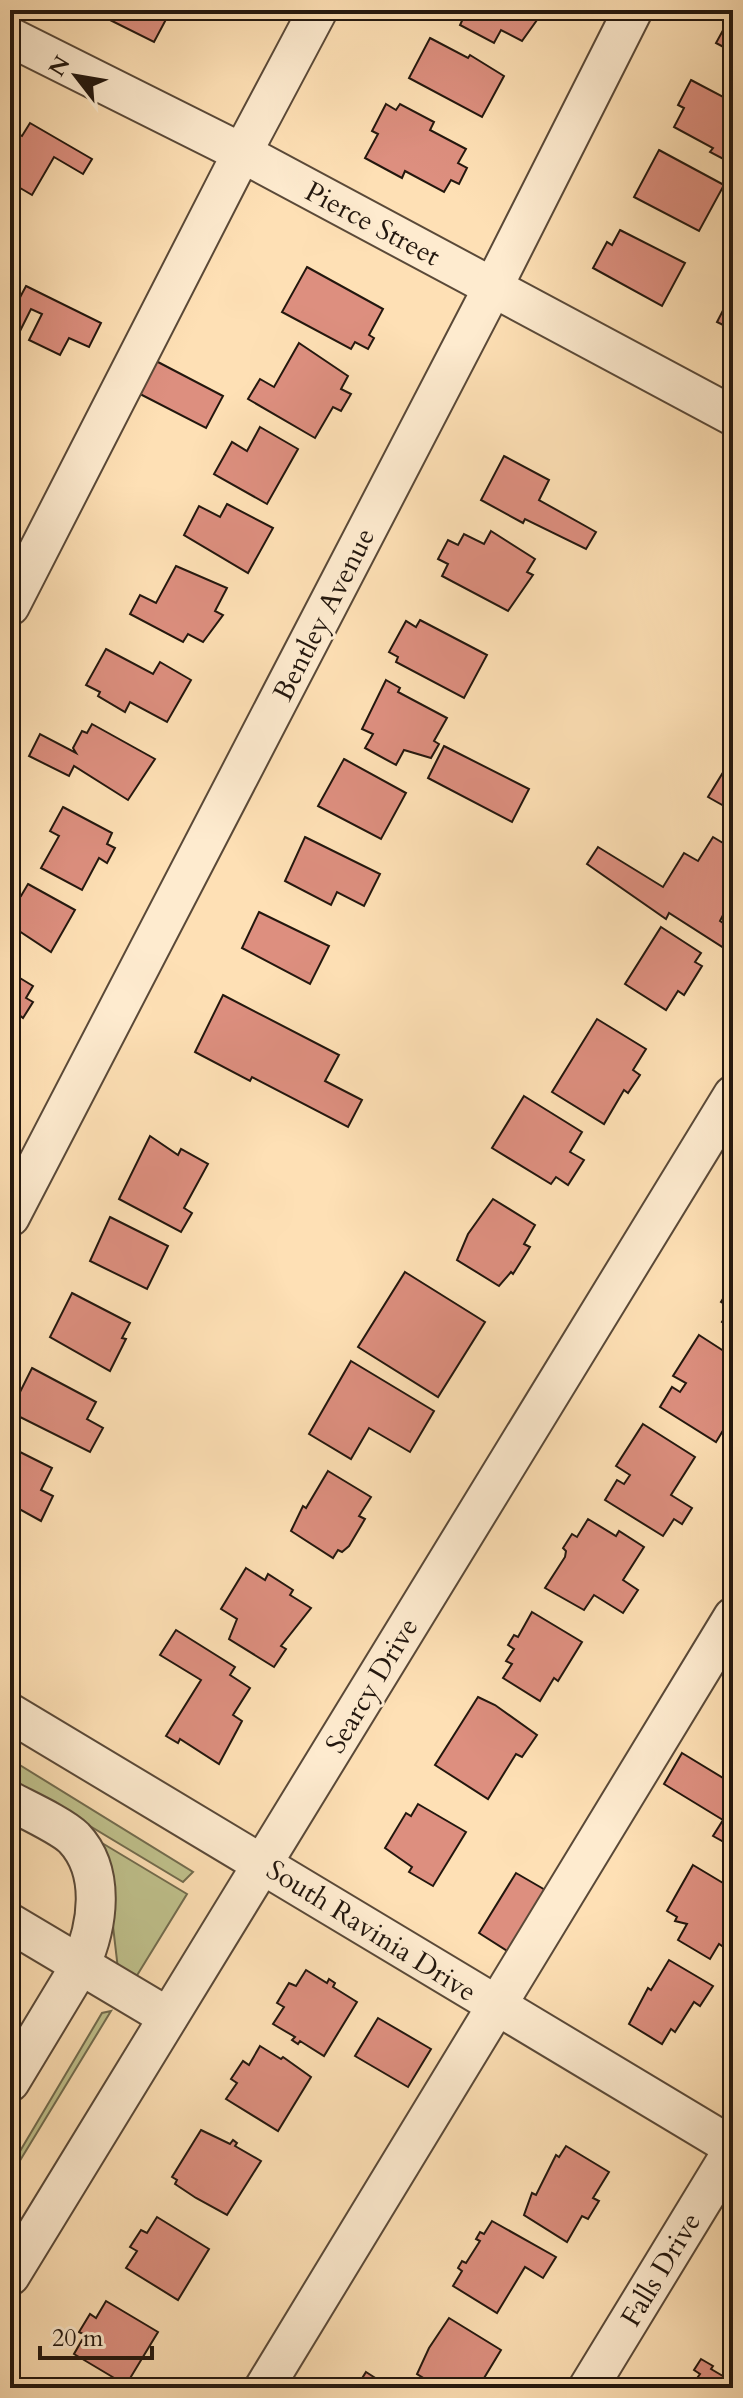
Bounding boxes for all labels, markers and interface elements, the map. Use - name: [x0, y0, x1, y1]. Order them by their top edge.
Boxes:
- north arrow: [36, 36, 116, 116]
- text: N: [42, 50, 77, 82]
- street label: Pierce Street: [298, 172, 447, 275]
- street label: Bentley Avenue: [264, 521, 384, 707]
- street label: Searcy Drive: [316, 1611, 427, 1760]
- street label: South Ravinia Drive: [259, 1851, 484, 2011]
- street label: Falls Drive: [612, 2205, 710, 2334]
- scale bar: [40, 2310, 152, 2360]
- text: 20 m: [52, 2322, 104, 2355]

